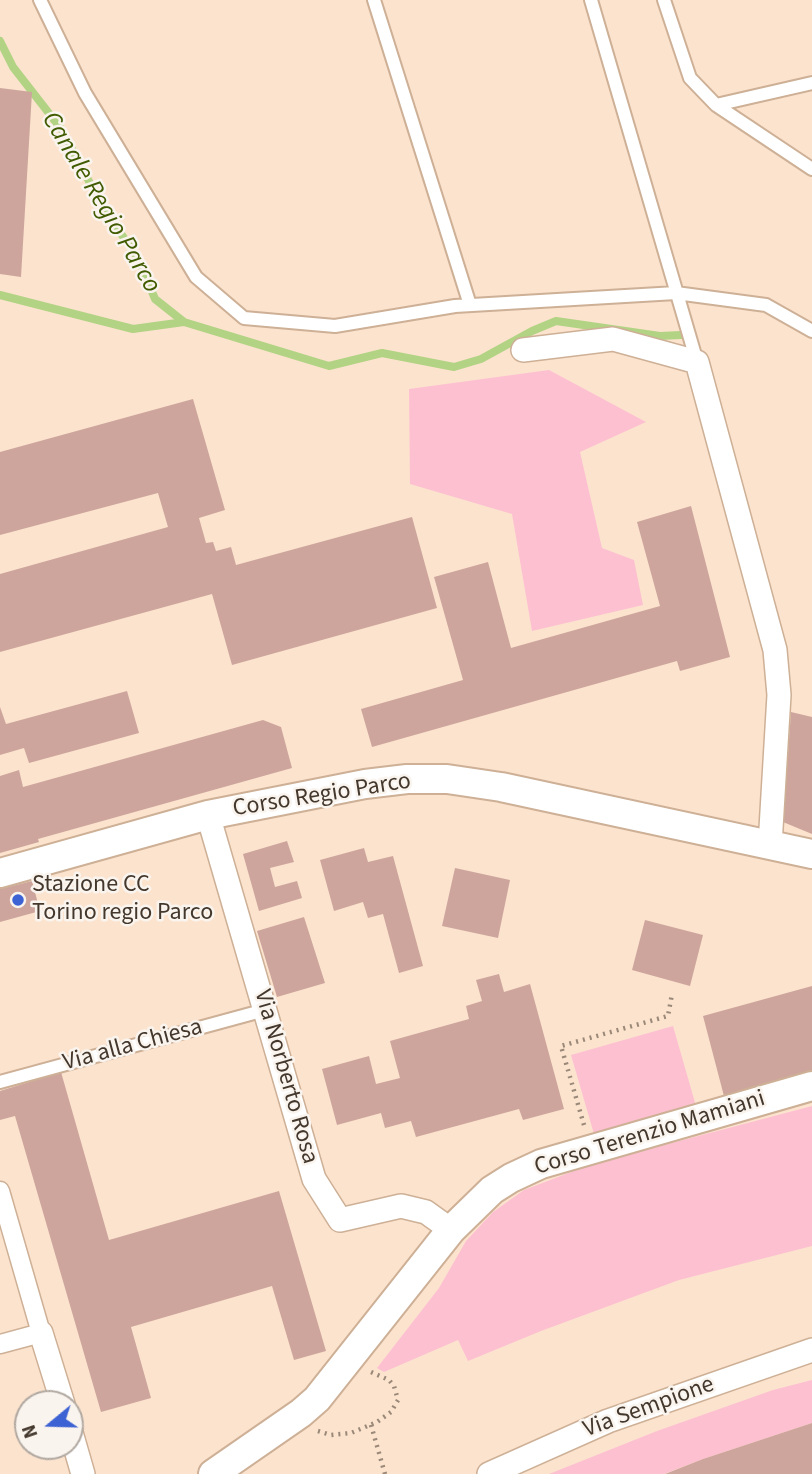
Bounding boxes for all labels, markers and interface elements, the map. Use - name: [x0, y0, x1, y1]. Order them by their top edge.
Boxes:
- water label: Canale Regio Parco: [34, 107, 166, 299]
- street label: Corso Regio Parco: [231, 768, 413, 824]
- place label: Stazione CC Torino regio Parco: [32, 872, 213, 928]
- marker: Stazione CC Torino regio Parco: [10, 892, 26, 908]
- street label: Via Norberto Rosa: [246, 987, 324, 1167]
- street label: Via alla Chiesa: [60, 1014, 206, 1078]
- street label: Corso Terenzio Mamiani: [531, 1085, 769, 1183]
- street label: Via Sempione: [580, 1371, 718, 1445]
- north arrow: [14, 1390, 84, 1460]
- text: N: [16, 1421, 45, 1442]

